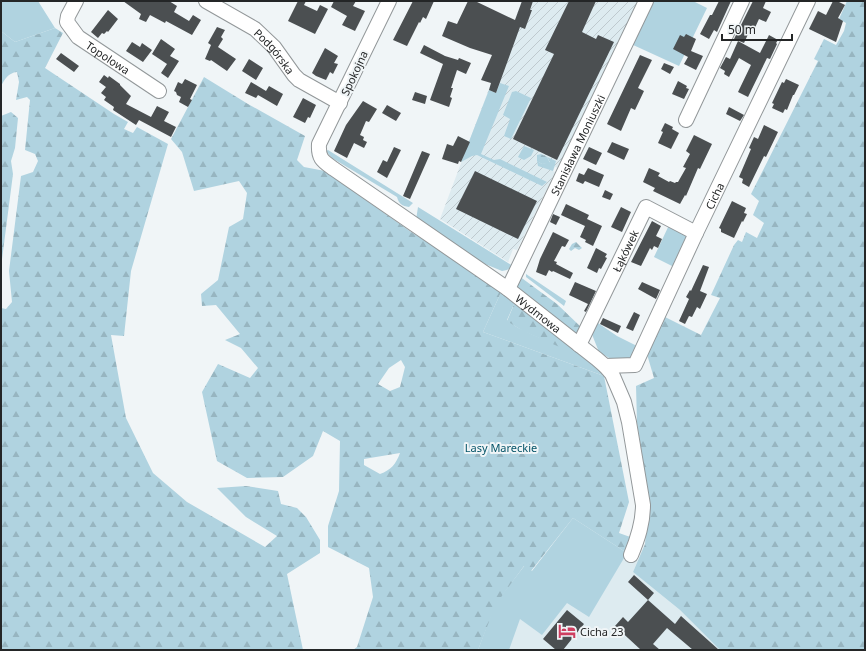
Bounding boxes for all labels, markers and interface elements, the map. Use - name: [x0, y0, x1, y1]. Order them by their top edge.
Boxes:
- scale bar: [722, 16, 792, 42]
- text: 50 m: [728, 21, 756, 38]
- street label: Podgórska: [251, 25, 298, 77]
- street label: Topolowa: [83, 37, 133, 77]
- street label: Spokojna: [337, 48, 371, 98]
- street label: Stanisława Moniuszki: [547, 92, 608, 198]
- street label: Cicha: [701, 180, 727, 211]
- street label: Łąkówek: [608, 227, 641, 274]
- street label: Wydmowa: [513, 291, 565, 336]
- park label: Lasy Mareckie: [465, 440, 537, 455]
- hotel icon: Cicha 23: [557, 621, 577, 641]
- place label: Cicha 23: [580, 624, 623, 639]

